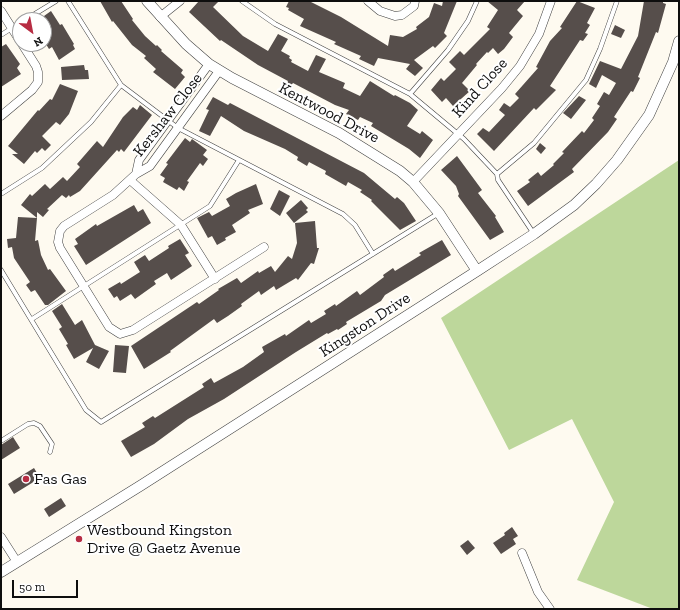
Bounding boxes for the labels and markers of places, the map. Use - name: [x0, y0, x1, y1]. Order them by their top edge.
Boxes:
- place label: Fas Gas: [34, 469, 87, 489]
- marker: Fas Gas: [21, 474, 31, 484]
- place label: Westbound Kingston Drive @ Gaetz Avenue: [87, 520, 240, 558]
- marker: Westbound Kingston Drive @ Gaetz Avenue: [74, 534, 84, 544]

